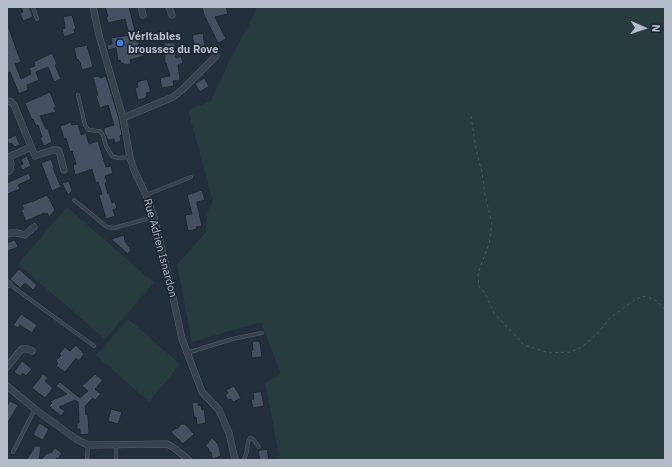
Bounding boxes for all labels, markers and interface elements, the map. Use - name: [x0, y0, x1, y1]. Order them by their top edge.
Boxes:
- north arrow: [624, 8, 664, 48]
- text: N: [649, 24, 663, 33]
- place label: Véritables brousses du Rove: [128, 30, 218, 56]
- marker: Véritables brousses du Rove: [115, 38, 125, 48]
- street label: Rue Adrien Isnardon: [140, 197, 180, 299]

